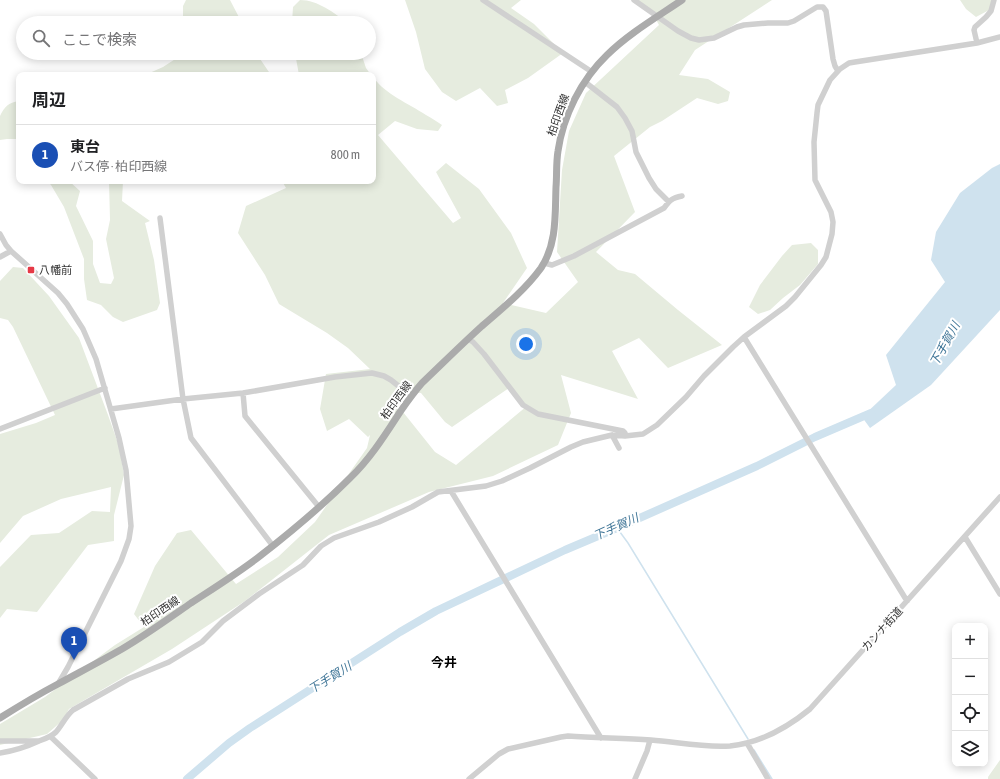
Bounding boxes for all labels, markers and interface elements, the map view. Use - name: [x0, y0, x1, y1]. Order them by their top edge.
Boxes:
- search box: [16, 16, 376, 60]
- icon: search: [30, 27, 52, 49]
- text: ここで検索: [62, 31, 137, 48]
- text: 周辺: [32, 90, 66, 110]
- street label: 柏印西線: [545, 92, 571, 138]
- text: 東台: [70, 138, 100, 155]
- text: 1: [42, 147, 48, 162]
- text: 800 m: [331, 147, 360, 162]
- text: バス停 · 柏印西線: [70, 159, 167, 174]
- place label: 八幡前: [39, 264, 72, 276]
- marker: 八幡前: [26, 265, 36, 275]
- water label: 下手賀川: [927, 318, 964, 368]
- your location: [516, 334, 536, 354]
- street label: 柏印西線: [378, 379, 414, 421]
- water label: 下手賀川: [591, 510, 643, 543]
- street label: 柏印西線: [138, 594, 182, 628]
- street label: カンナ街道: [859, 605, 905, 653]
- map controls: [952, 623, 988, 767]
- button: +: [952, 623, 988, 659]
- pin: 1: [61, 627, 87, 660]
- district label: 今井: [431, 655, 457, 670]
- water label: 下手賀川: [306, 658, 356, 697]
- button: −: [952, 659, 988, 695]
- button: locate: [952, 695, 988, 731]
- button: layers: [952, 731, 988, 767]

